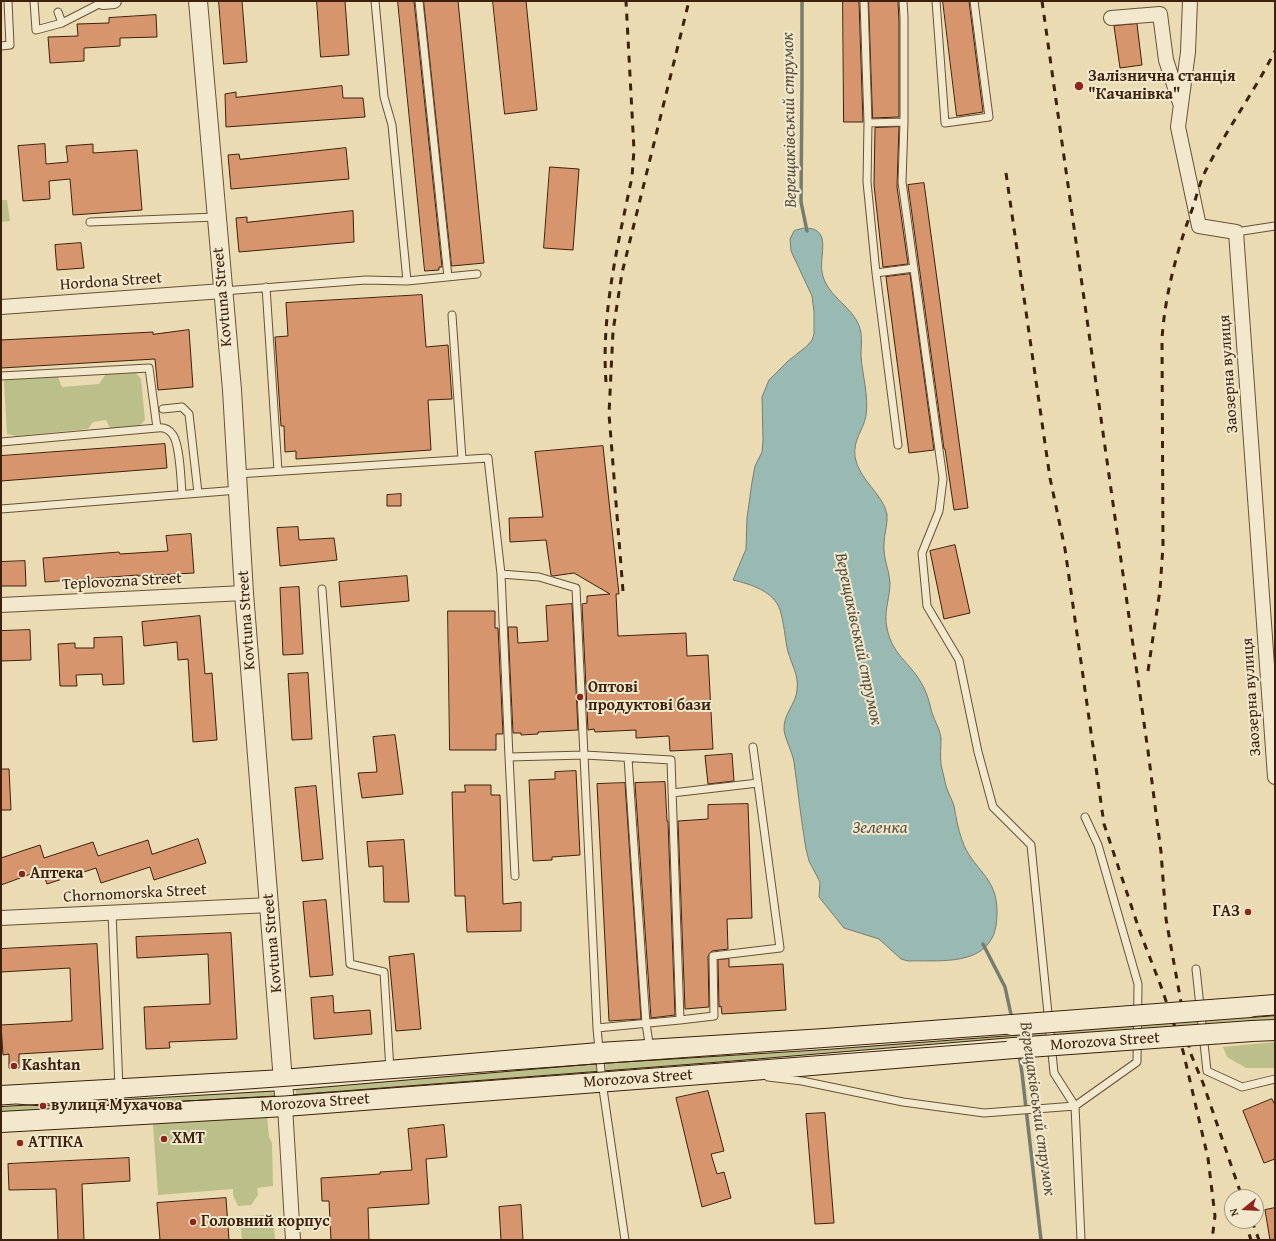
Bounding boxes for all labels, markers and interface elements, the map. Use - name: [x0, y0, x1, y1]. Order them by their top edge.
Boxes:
- water label: Верещаківський струмок: [778, 32, 802, 208]
- place label: Залізнична станція "Качанівка": [1088, 67, 1236, 105]
- marker: Залізнична станція "Качанівка": [1073, 80, 1085, 92]
- street label: Kovtuna Street: [209, 246, 237, 348]
- street label: Hordona Street: [59, 269, 163, 295]
- street label: Заозерна вулиця: [1215, 314, 1243, 434]
- water label: Верещаківський струмок: [830, 551, 886, 727]
- street label: Teplovozna Street: [61, 569, 183, 595]
- street label: Kovtuna Street: [234, 569, 260, 671]
- street label: Заозерна вулиця: [1238, 637, 1266, 757]
- place label: Оптові продуктові бази: [588, 678, 711, 716]
- marker: Оптові продуктові бази: [575, 692, 585, 702]
- water label: Зеленка: [852, 819, 908, 839]
- place label: Аптека: [30, 864, 84, 884]
- marker: Аптека: [17, 869, 27, 879]
- street label: Chornomorska Street: [63, 881, 207, 907]
- street label: Kovtuna Street: [259, 892, 287, 994]
- place label: ГАЗ: [1213, 902, 1240, 922]
- marker: ГАЗ: [1243, 907, 1253, 917]
- water label: Верещаківський струмок: [1015, 1021, 1059, 1197]
- street label: Morozova Street: [1050, 1029, 1160, 1055]
- place label: Kashtan: [22, 1056, 80, 1076]
- marker: Kashtan: [9, 1061, 19, 1071]
- street label: Morozova Street: [583, 1066, 693, 1092]
- street label: Morozova Street: [260, 1090, 370, 1116]
- place label: вулиця Мухачова: [51, 1096, 183, 1116]
- marker: вулиця Мухачова: [38, 1101, 48, 1111]
- place label: ХМТ: [172, 1129, 205, 1149]
- place label: АТТІКА: [28, 1133, 83, 1153]
- marker: ХМТ: [159, 1134, 169, 1144]
- marker: АТТІКА: [15, 1138, 25, 1148]
- north arrow: [1224, 1189, 1264, 1229]
- text: N: [1225, 1206, 1242, 1218]
- place label: Головний корпус: [201, 1212, 330, 1232]
- marker: Головний корпус: [188, 1217, 198, 1227]

